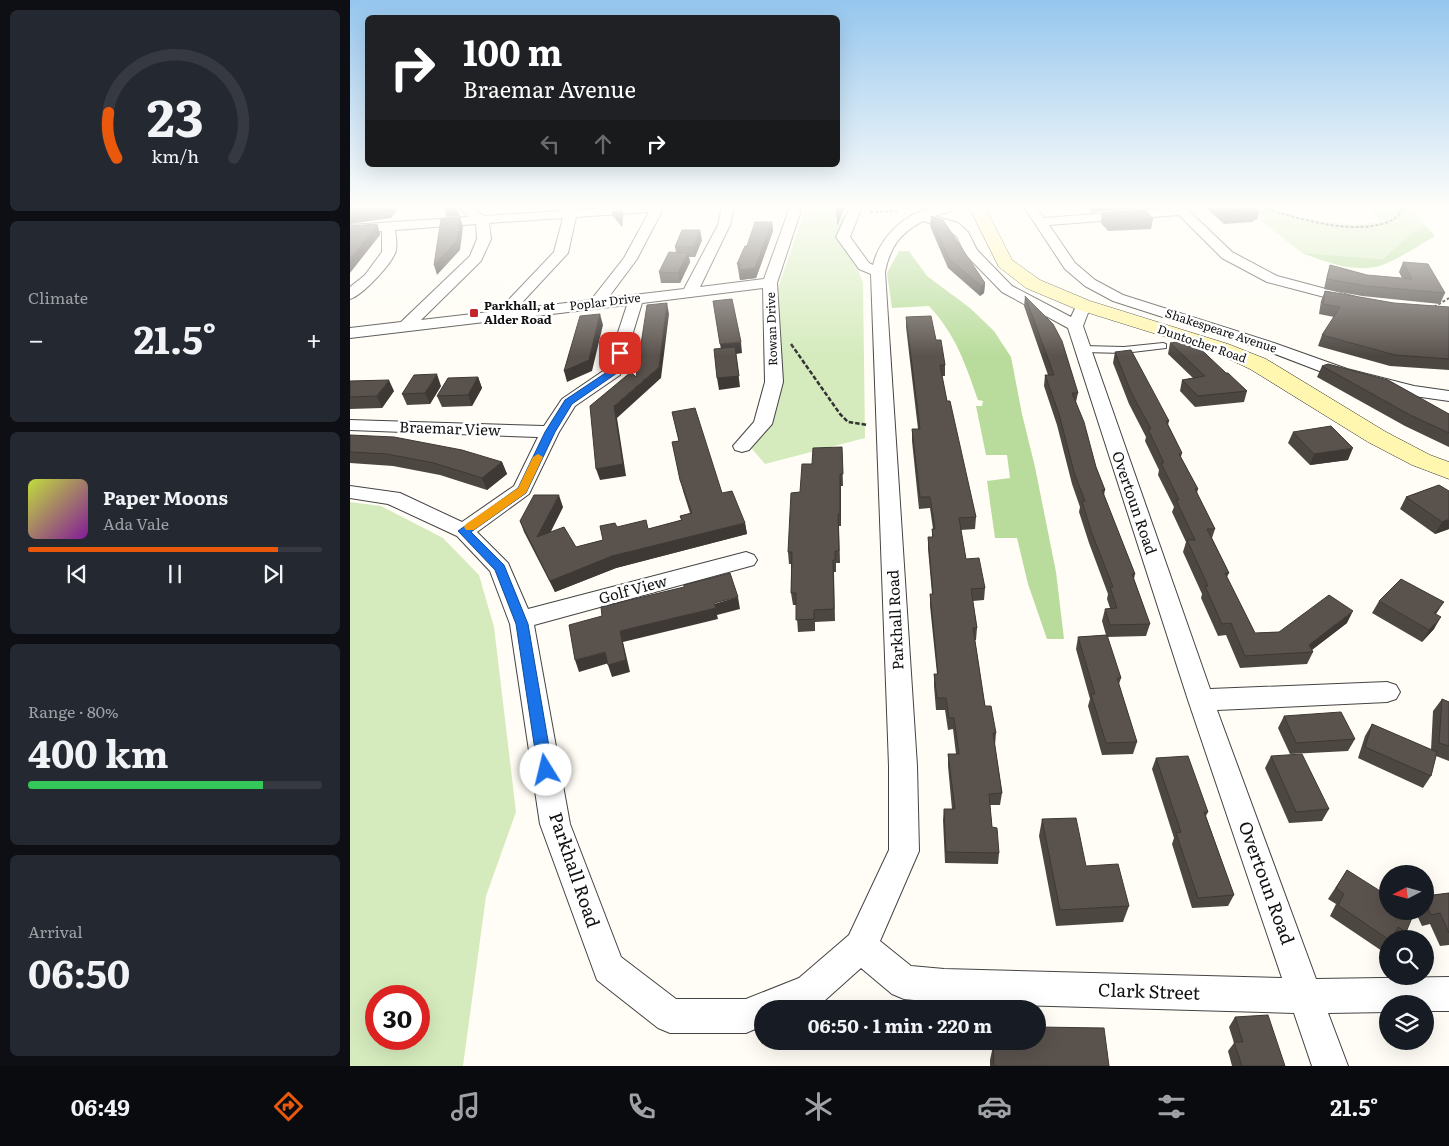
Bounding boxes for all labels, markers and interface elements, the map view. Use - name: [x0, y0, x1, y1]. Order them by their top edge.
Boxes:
- text: 100 m: [463, 25, 563, 77]
- icon: right: [380, 35, 445, 100]
- text: Braemar Avenue: [463, 72, 636, 105]
- text: 23: [147, 76, 203, 153]
- icon: left: [536, 130, 564, 158]
- icon: ahead: [589, 130, 617, 158]
- icon: right: [642, 130, 670, 158]
- text: km/h: [151, 142, 199, 169]
- text: Climate: [28, 285, 88, 309]
- street label: Poplar Drive: [568, 288, 641, 314]
- street label: Rowan Drive: [761, 292, 781, 366]
- place label: Parkhall, at Alder Road: [484, 296, 556, 328]
- street label: Shakespeare Avenue: [1163, 303, 1280, 357]
- marker: Parkhall, at Alder Road: [468, 307, 480, 319]
- text: 21.5°: [134, 309, 216, 366]
- text: −: [28, 317, 44, 359]
- text: +: [306, 317, 322, 359]
- street label: Duntocher Road: [1155, 319, 1250, 367]
- pin: [599, 332, 641, 374]
- icon: arrive: [606, 339, 634, 367]
- street label: Braemar View: [399, 414, 501, 441]
- street label: Overtoun Road: [1107, 448, 1164, 557]
- text: Paper Moons: [103, 483, 228, 511]
- text: Ada Vale: [103, 511, 169, 535]
- icon: previous: [63, 560, 91, 588]
- icon: pause: [161, 560, 189, 588]
- icon: next: [259, 560, 287, 588]
- street label: Golf View: [596, 568, 670, 609]
- street label: Parkhall Road: [880, 569, 909, 671]
- text: Range · 80%: [28, 699, 119, 723]
- text: 400 km: [28, 723, 169, 780]
- position arrow: [519, 743, 571, 795]
- street label: Parkhall Road: [543, 808, 608, 931]
- street label: Overtoun Road: [1233, 817, 1302, 948]
- north arrow: [1379, 865, 1434, 920]
- map controls: [1379, 865, 1434, 1050]
- text: Arrival: [28, 919, 83, 943]
- button: search: [1379, 930, 1434, 985]
- text: 06:50: [28, 943, 130, 1000]
- street label: Clark Street: [1098, 975, 1201, 1006]
- speed limit sign: 30: [365, 985, 430, 1050]
- button: layers: [1379, 995, 1434, 1050]
- text: 06:50 · 1 min · 220 m: [808, 1011, 992, 1039]
- icon: directions: [271, 1089, 306, 1124]
- icon: music: [448, 1089, 483, 1124]
- icon: phone: [624, 1089, 659, 1124]
- icon: climate: [801, 1089, 836, 1124]
- icon: car: [977, 1089, 1012, 1124]
- icon: filters: [1154, 1089, 1189, 1124]
- text: 06:49: [71, 1090, 130, 1123]
- text: 21.5°: [1330, 1090, 1378, 1123]

